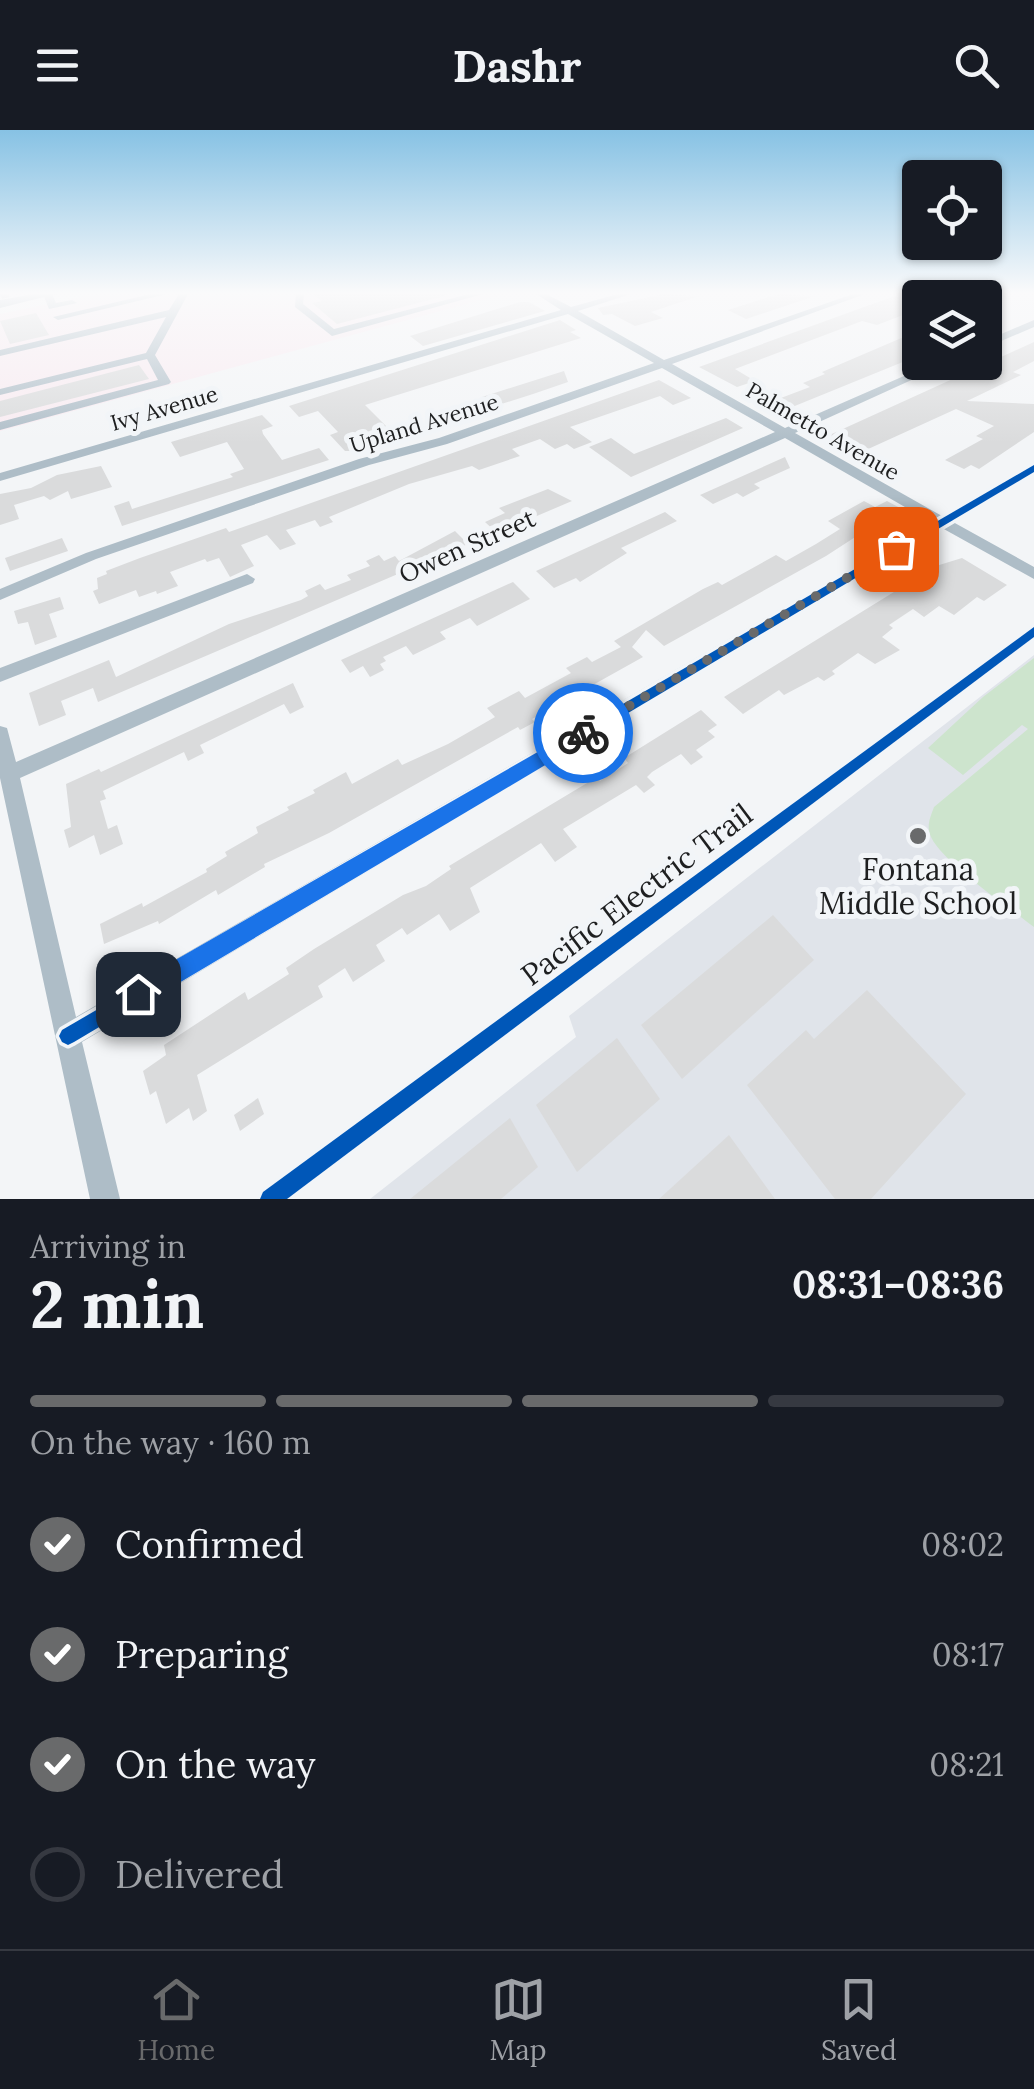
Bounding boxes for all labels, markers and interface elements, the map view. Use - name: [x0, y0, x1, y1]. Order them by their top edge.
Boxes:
- text: Dashr: [453, 37, 581, 94]
- icon: menu: [30, 38, 85, 93]
- icon: search: [949, 38, 1004, 93]
- map controls: [902, 160, 1002, 380]
- button: locate: [902, 160, 1002, 260]
- button: layers: [902, 280, 1002, 380]
- street label: Palmetto Avenue: [741, 376, 905, 486]
- street label: Ivy Avenue: [107, 379, 221, 437]
- street label: Upland Avenue: [346, 387, 502, 459]
- street label: Owen Street: [394, 502, 540, 590]
- pin: [854, 507, 939, 592]
- icon: bag: [869, 522, 924, 577]
- courier: [533, 683, 633, 783]
- icon: bike: [556, 706, 611, 761]
- street label: Pacific Electric Trail: [513, 795, 759, 994]
- marker: Fontana Middle School: [907, 825, 929, 847]
- place label: Fontana Middle School: [819, 850, 1017, 922]
- pin: [96, 952, 181, 1037]
- icon: home: [111, 967, 166, 1022]
- text: Arriving in: [30, 1226, 186, 1267]
- text: 08:31–08:36: [792, 1260, 1004, 1308]
- text: 2 min: [30, 1263, 204, 1346]
- text: On the way · 160 m: [30, 1422, 311, 1463]
- icon: check: [30, 1517, 85, 1572]
- text: Confirmed: [115, 1520, 304, 1568]
- text: 08:02: [921, 1524, 1004, 1565]
- icon: check: [30, 1627, 85, 1682]
- text: Preparing: [115, 1630, 288, 1678]
- text: 08:17: [932, 1634, 1004, 1675]
- icon: check: [30, 1737, 85, 1792]
- text: On the way: [115, 1740, 316, 1788]
- text: 08:21: [929, 1744, 1004, 1785]
- text: Delivered: [115, 1850, 284, 1898]
- tab: Home: [137, 1972, 215, 2068]
- tab: Map: [490, 1972, 546, 2068]
- tab: Saved: [821, 1972, 897, 2068]

